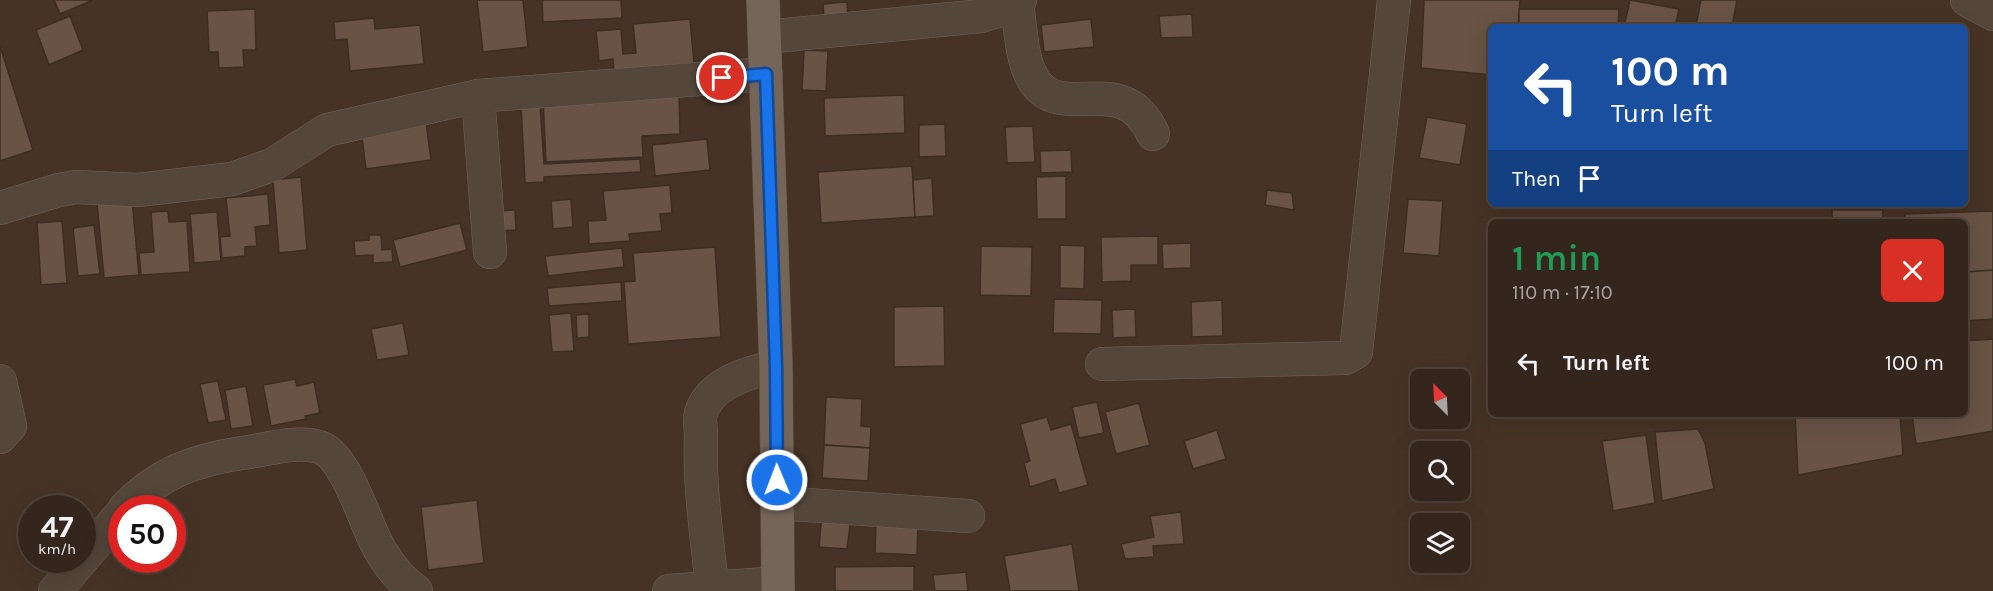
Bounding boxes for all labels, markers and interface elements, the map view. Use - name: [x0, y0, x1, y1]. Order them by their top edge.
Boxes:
- text: 100 m: [1611, 46, 1730, 96]
- icon: left: [1512, 48, 1590, 126]
- pin: [696, 52, 747, 103]
- icon: arrive: [705, 61, 738, 94]
- text: Turn left: [1611, 97, 1712, 129]
- icon: arrive: [1573, 162, 1606, 195]
- text: Then: [1512, 166, 1561, 192]
- text: 1 min: [1512, 237, 1601, 279]
- button: close: [1881, 239, 1944, 302]
- text: 110 m · 17:10: [1512, 281, 1613, 304]
- icon: left: [1512, 347, 1545, 380]
- text: Turn left: [1563, 350, 1650, 376]
- text: 100 m: [1885, 350, 1944, 376]
- north arrow: [1410, 369, 1470, 429]
- map controls: [1410, 369, 1470, 573]
- button: search: [1410, 441, 1470, 501]
- position arrow: [745, 448, 809, 512]
- speed limit sign: 50: [108, 495, 186, 573]
- text: 47: [41, 509, 73, 545]
- button: layers: [1410, 513, 1470, 573]
- text: km/h: [38, 540, 76, 558]

